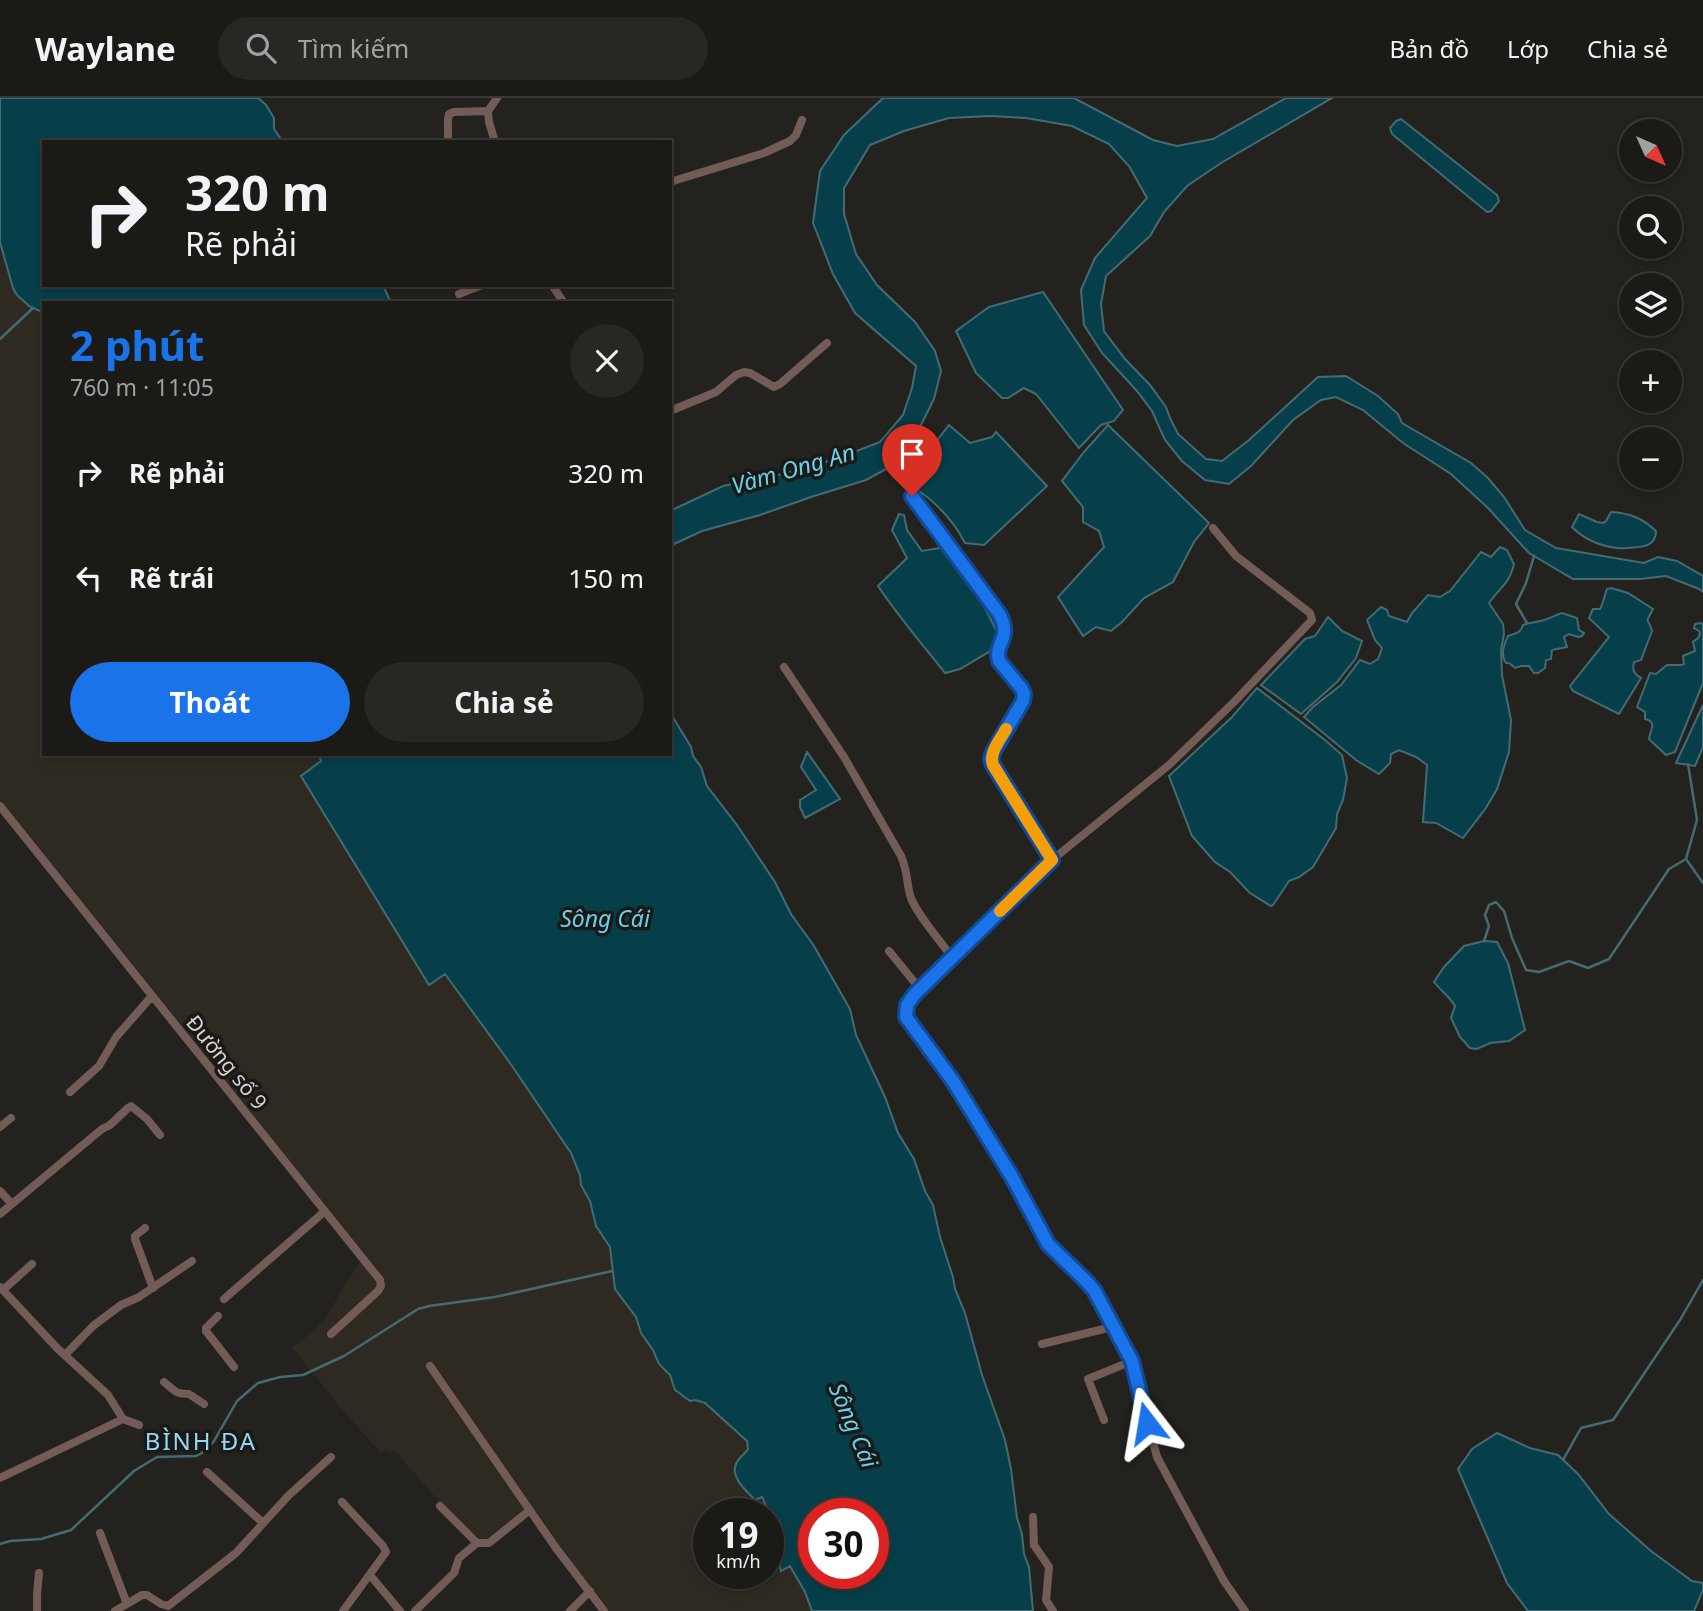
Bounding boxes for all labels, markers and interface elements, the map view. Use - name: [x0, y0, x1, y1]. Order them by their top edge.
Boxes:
- search box: [218, 17, 708, 80]
- text: Waylane: [35, 26, 176, 71]
- icon: search: [242, 29, 280, 67]
- text: Tìm kiếm: [298, 30, 409, 66]
- text: Bản đồ: [1389, 32, 1469, 65]
- text: Lớp: [1507, 32, 1549, 65]
- text: Chia sẻ: [1587, 32, 1668, 65]
- north arrow: [1619, 119, 1682, 182]
- map controls: [1619, 119, 1682, 490]
- text: 320 m: [185, 159, 330, 225]
- icon: right: [70, 168, 161, 259]
- button: search: [1619, 196, 1682, 259]
- text: Rẽ phải: [185, 222, 297, 265]
- button: layers: [1619, 273, 1682, 336]
- text: 2 phút: [70, 316, 204, 373]
- button: close: [570, 324, 644, 398]
- button: +: [1619, 350, 1682, 413]
- text: 760 m · 11:05: [70, 371, 214, 403]
- pin: [882, 424, 942, 496]
- button: −: [1619, 427, 1682, 490]
- water label: Vàm Ong An: [728, 435, 858, 501]
- icon: arrive: [893, 435, 931, 473]
- icon: right: [70, 454, 108, 492]
- text: Rẽ phải: [129, 455, 225, 491]
- text: 320 m: [568, 455, 644, 491]
- icon: left: [70, 559, 108, 597]
- text: Rẽ trái: [129, 560, 214, 596]
- text: 150 m: [568, 560, 644, 596]
- button: Thoát: [70, 662, 350, 742]
- button: Chia sẻ: [364, 662, 644, 742]
- water label: Sông Cái: [560, 902, 651, 934]
- street label: Đường số 9: [180, 1009, 274, 1115]
- water label: Sông Cái: [822, 1377, 887, 1474]
- position arrow: [1110, 1386, 1184, 1460]
- district label: BÌNH ĐA: [145, 1424, 257, 1457]
- speed limit sign: 30: [798, 1498, 889, 1589]
- text: 19: [718, 1511, 759, 1558]
- text: km/h: [716, 1549, 761, 1573]

